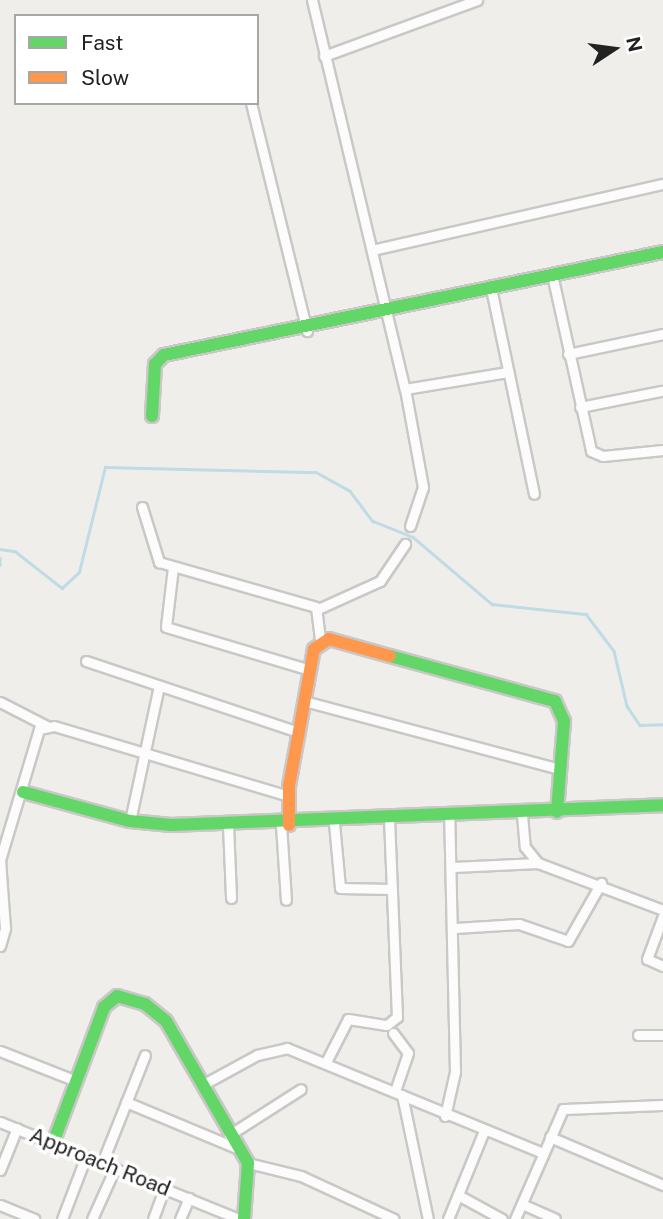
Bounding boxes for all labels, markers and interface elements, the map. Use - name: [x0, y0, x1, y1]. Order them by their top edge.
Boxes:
- legend: [14, 14, 259, 105]
- north arrow: [579, 14, 649, 84]
- text: Fast: [81, 30, 123, 55]
- text: N: [622, 35, 647, 54]
- text: Slow: [81, 65, 129, 90]
- street label: Approach Road: [26, 1122, 174, 1202]

